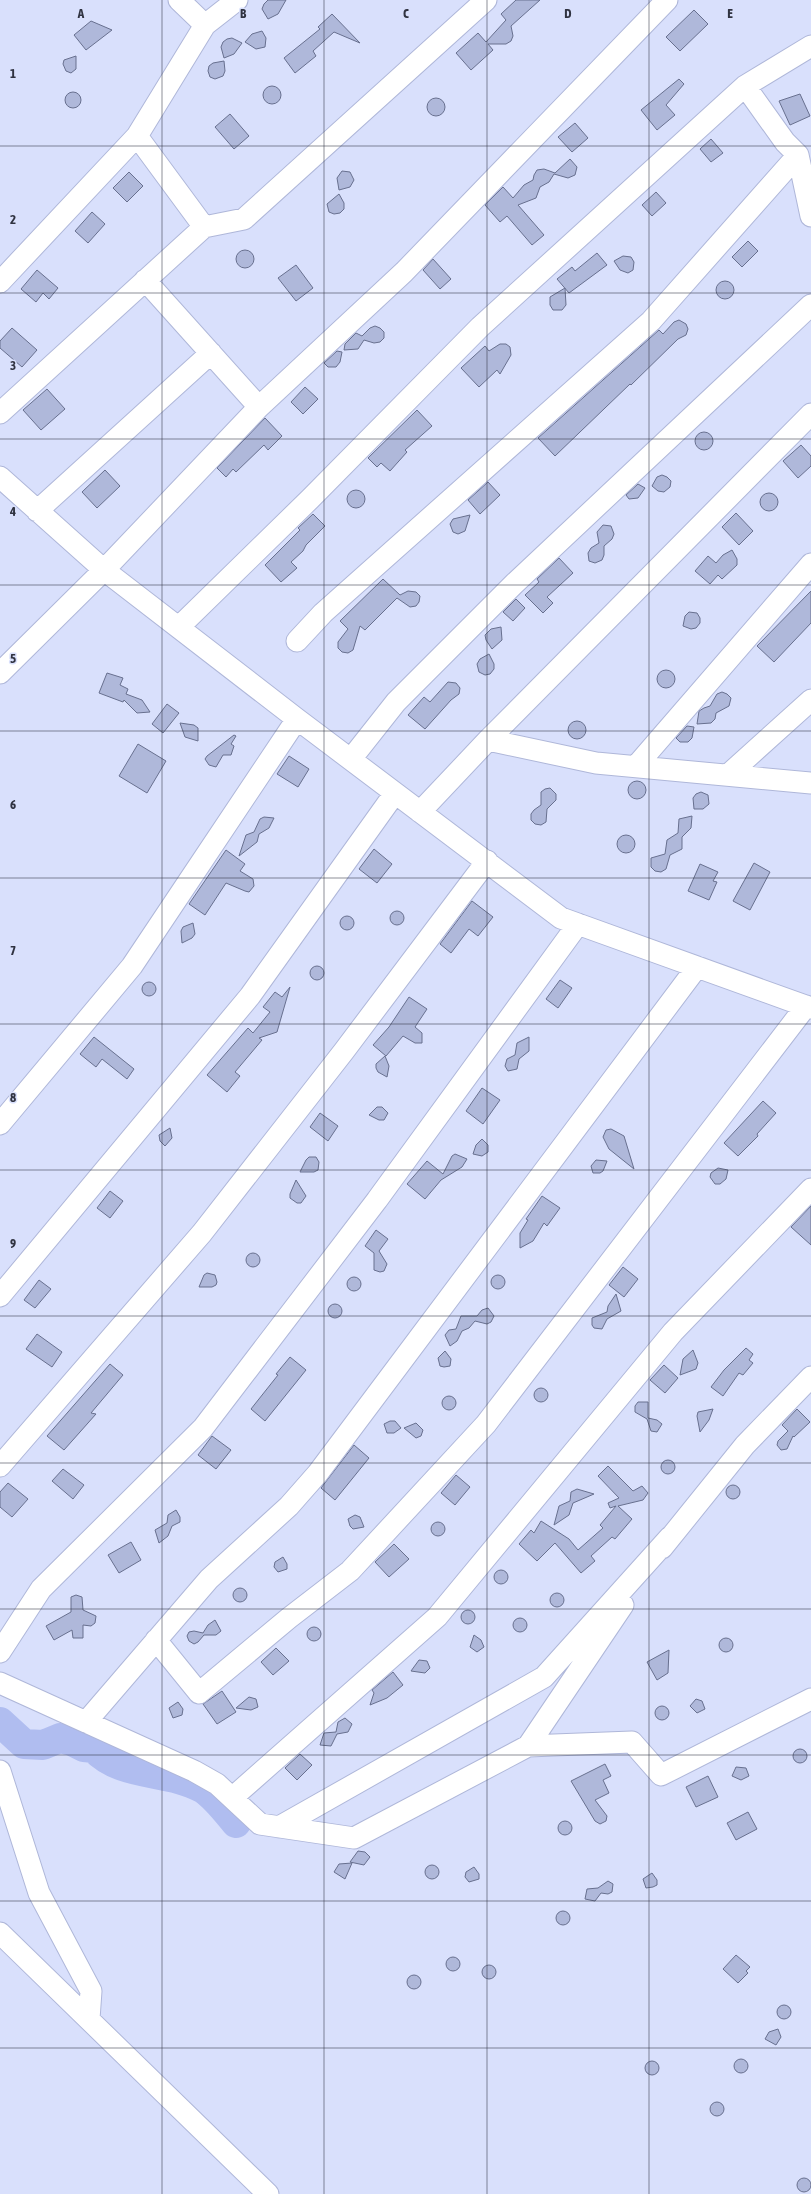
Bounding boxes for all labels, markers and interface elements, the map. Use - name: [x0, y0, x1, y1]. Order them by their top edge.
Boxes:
- text: A: [77, 6, 85, 21]
- text: B: [240, 6, 247, 21]
- text: C: [403, 6, 409, 21]
- text: D: [564, 6, 572, 21]
- text: E: [727, 6, 733, 21]
- text: 1: [10, 66, 16, 81]
- text: 2: [10, 212, 16, 227]
- text: 3: [10, 358, 16, 373]
- text: 4: [9, 504, 16, 519]
- text: 5: [10, 651, 16, 666]
- text: 6: [10, 797, 16, 812]
- text: 7: [10, 943, 16, 958]
- text: 8: [10, 1090, 16, 1105]
- text: 9: [10, 1236, 16, 1251]

